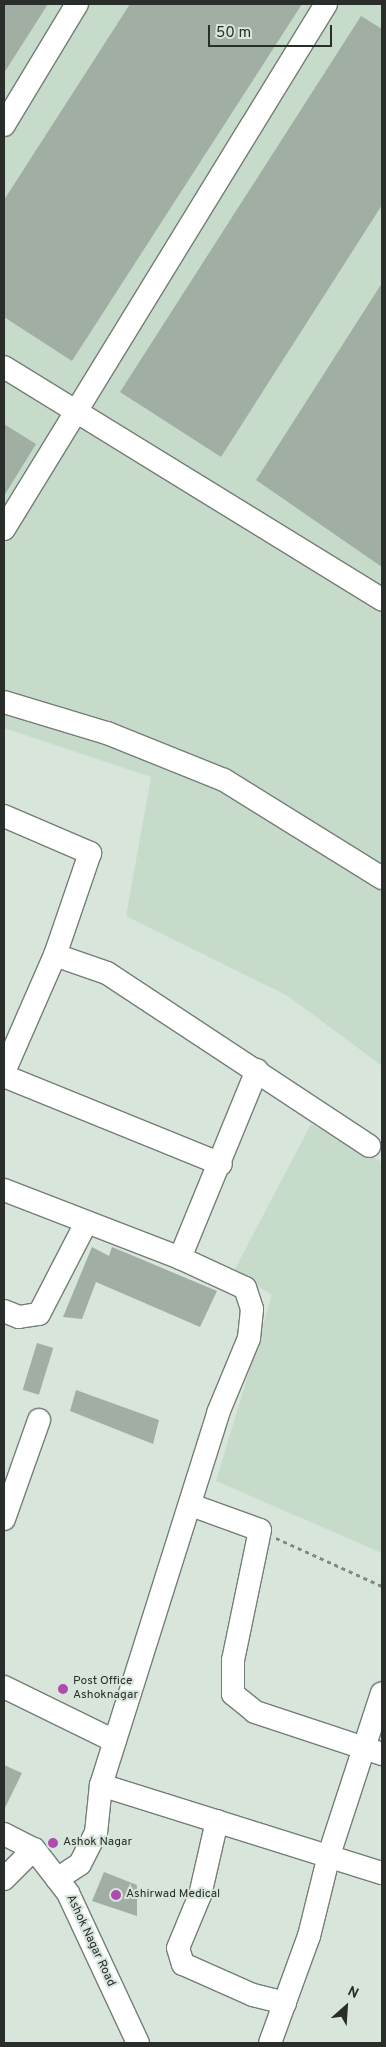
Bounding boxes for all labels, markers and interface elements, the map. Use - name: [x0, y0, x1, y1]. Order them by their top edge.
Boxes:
- scale bar: [211, 15, 335, 47]
- text: 50 m: [216, 24, 251, 43]
- place label: Post Office Ashoknagar: [73, 1675, 138, 1703]
- marker: Post Office Ashoknagar: [57, 1683, 69, 1695]
- place label: Ashok Nagar: [63, 1836, 132, 1850]
- marker: Ashok Nagar: [47, 1837, 59, 1849]
- place label: Ashirwad Medical: [126, 1888, 220, 1902]
- marker: Ashirwad Medical: [110, 1889, 122, 1901]
- street label: Ashok Nagar Road: [62, 1893, 118, 1989]
- north arrow: [321, 1982, 371, 2032]
- text: N: [345, 1983, 361, 2003]

